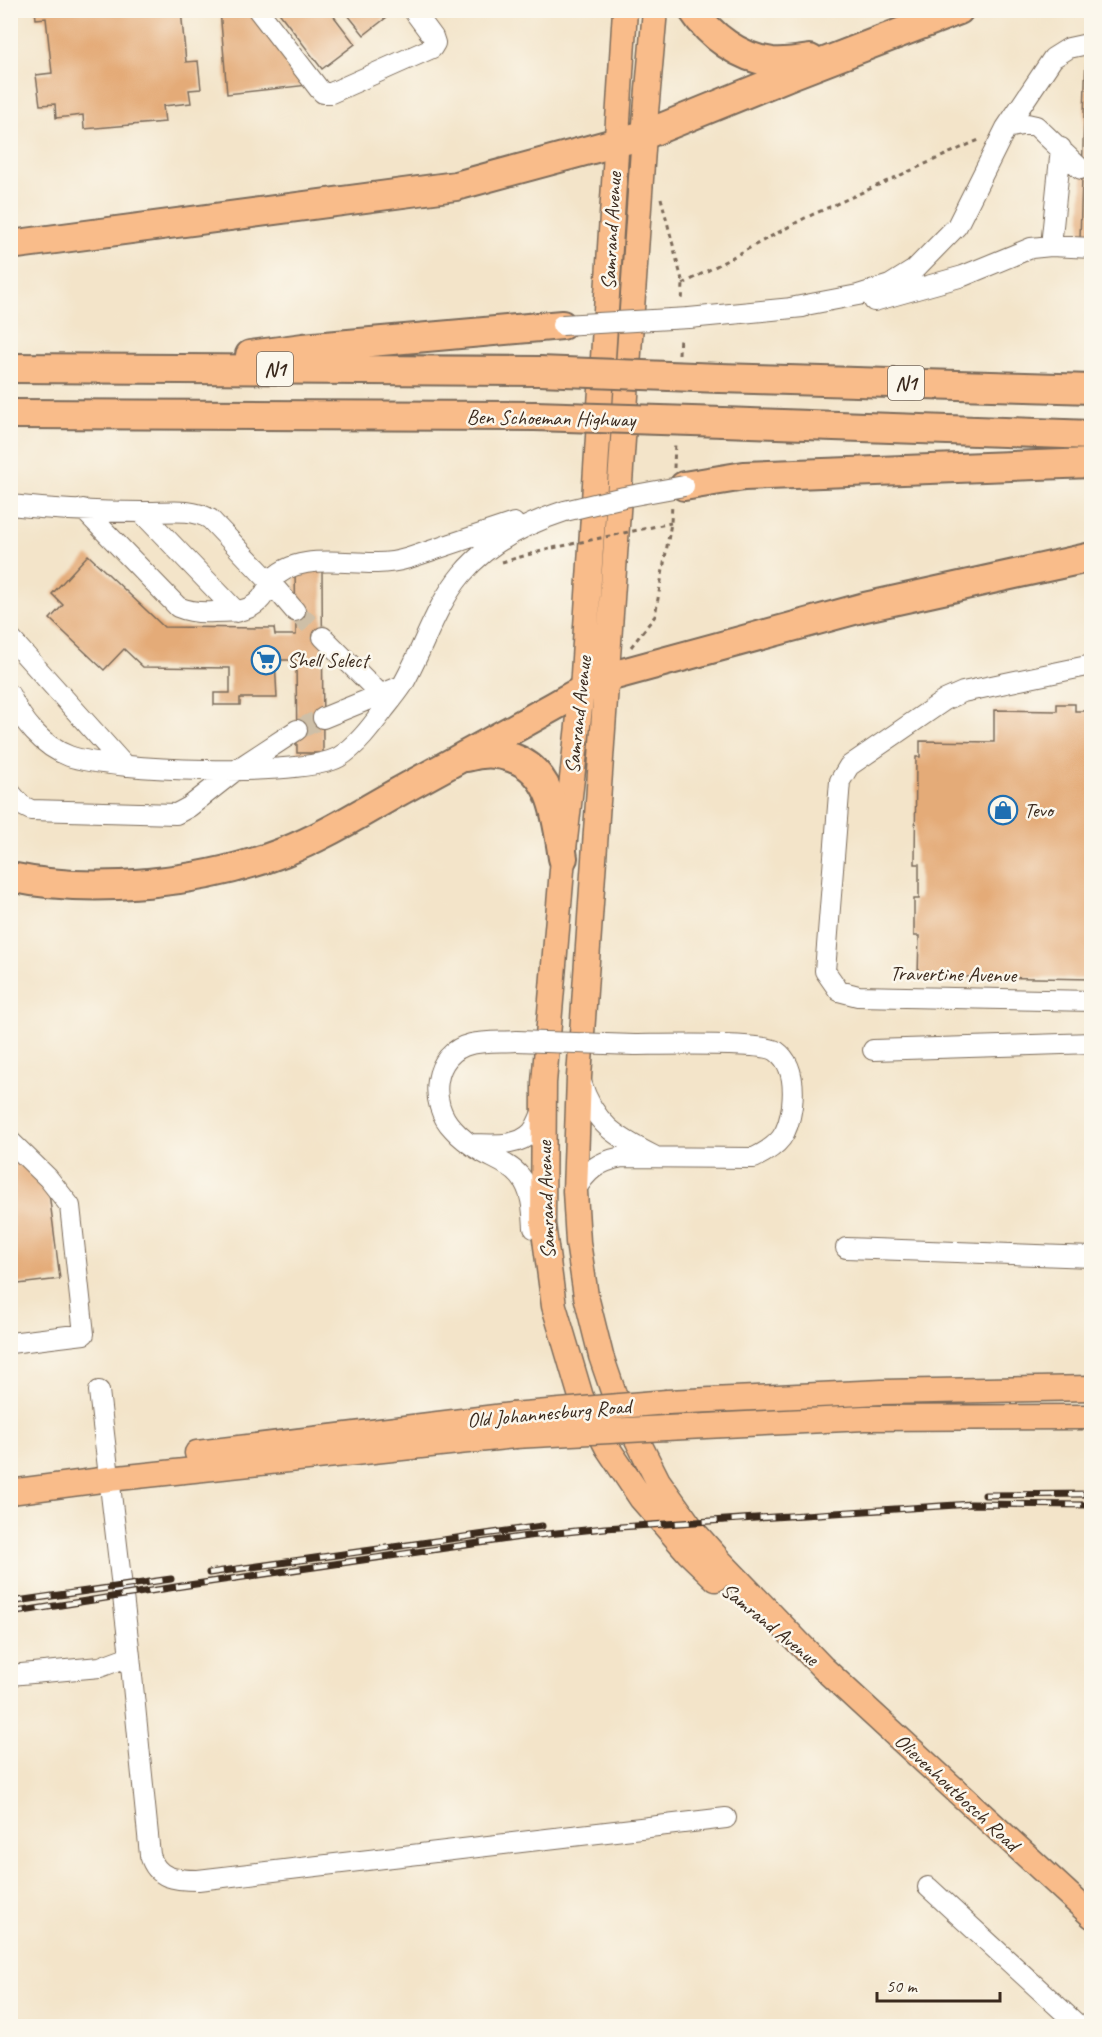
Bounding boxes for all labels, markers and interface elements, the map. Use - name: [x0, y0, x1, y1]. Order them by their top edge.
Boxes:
- street label: Samrand Avenue: [595, 170, 627, 291]
- road number: N1: [257, 352, 293, 386]
- road number: N1: [888, 366, 924, 400]
- street label: Ben Schoeman Highway: [466, 404, 637, 433]
- supermarket icon: Shell Select: [250, 644, 282, 676]
- place label: Shell Select: [287, 647, 371, 673]
- street label: Samrand Avenue: [559, 654, 597, 775]
- shop icon: Tevo: [987, 794, 1019, 826]
- place label: Tevo: [1024, 797, 1056, 823]
- street label: Travertine Avenue: [890, 960, 1019, 988]
- street label: Samrand Avenue: [531, 1139, 561, 1259]
- street label: Old Johannesburg Road: [466, 1393, 636, 1433]
- street label: Samrand Avenue: [716, 1577, 825, 1672]
- street label: Olievenhoutbosch Road: [889, 1728, 1028, 1859]
- scale bar: [877, 1965, 1000, 2003]
- text: 50 m: [886, 1975, 919, 1997]

